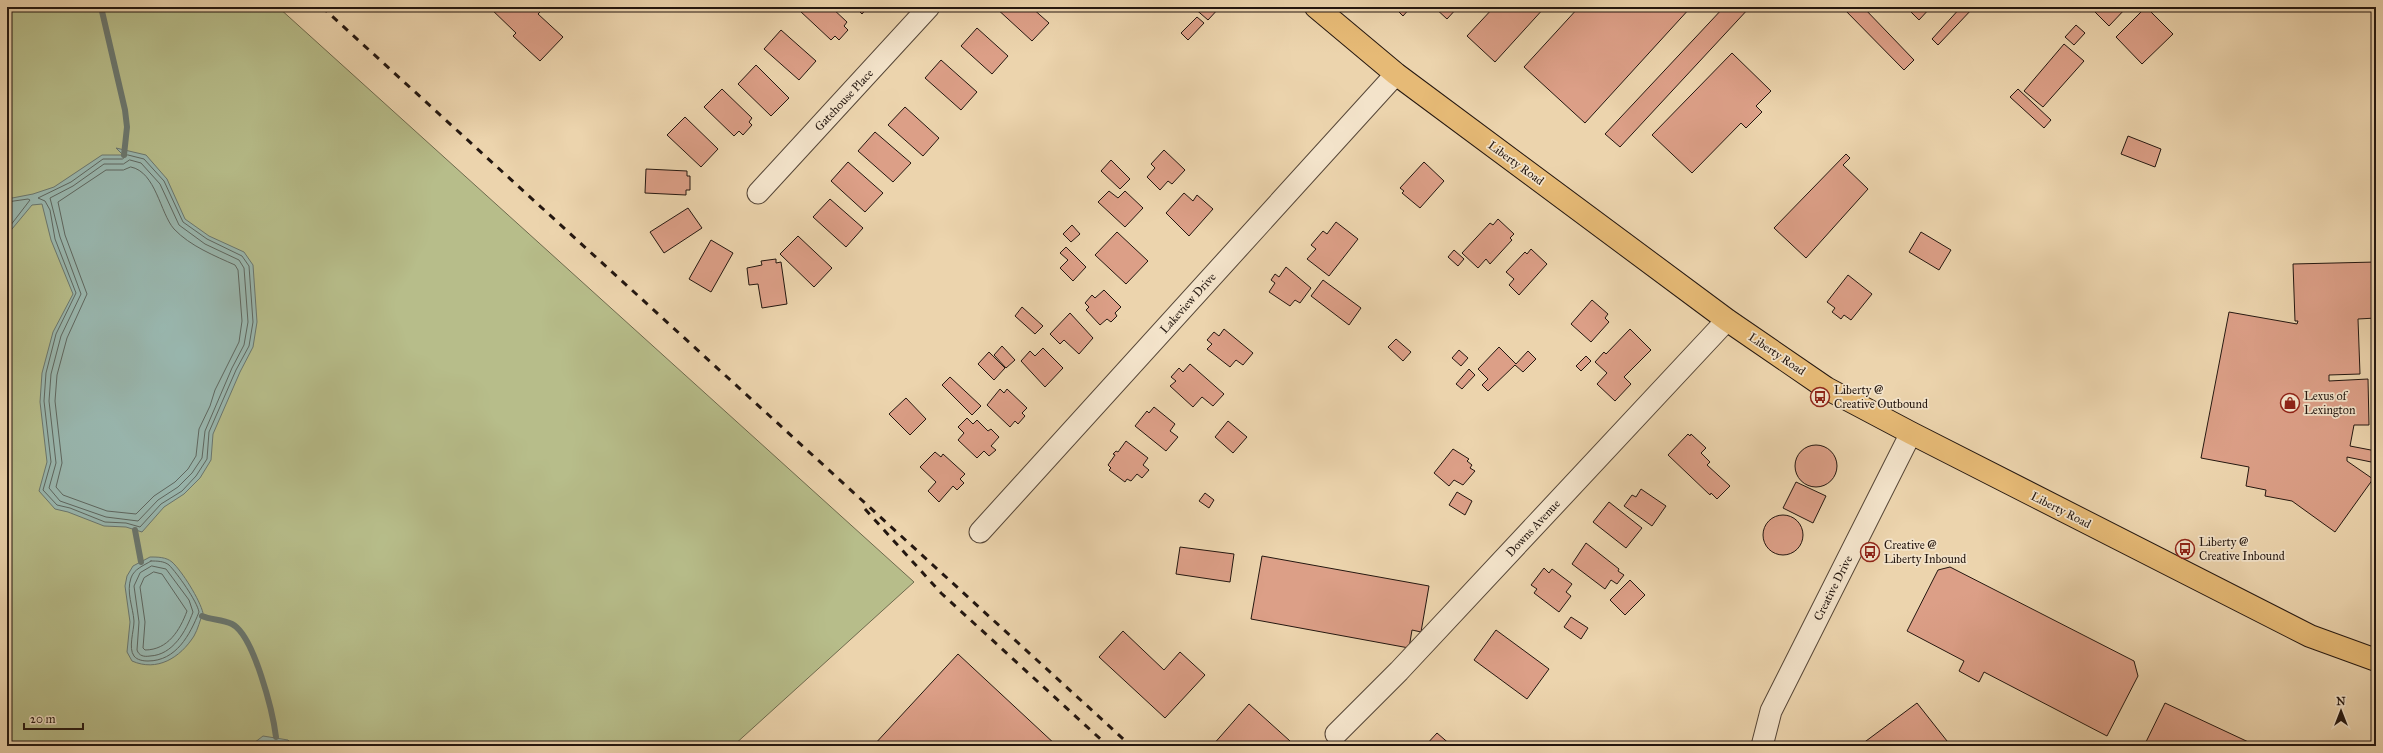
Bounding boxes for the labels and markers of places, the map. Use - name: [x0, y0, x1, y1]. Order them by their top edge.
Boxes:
- place label: Liberty @ Creative Outbound: [1834, 383, 1928, 411]
- bus stop icon: Liberty @ Creative Outbound: [1809, 386, 1831, 408]
- place label: Lexus of Lexington: [2304, 389, 2356, 418]
- shop icon: Lexus of Lexington: [2279, 392, 2301, 414]
- place label: Liberty @ Creative Inbound: [2199, 535, 2285, 563]
- place label: Creative @ Liberty Inbound: [1884, 538, 1966, 566]
- bus stop icon: Liberty @ Creative Inbound: [2174, 538, 2196, 560]
- bus stop icon: Creative @ Liberty Inbound: [1859, 541, 1881, 563]

